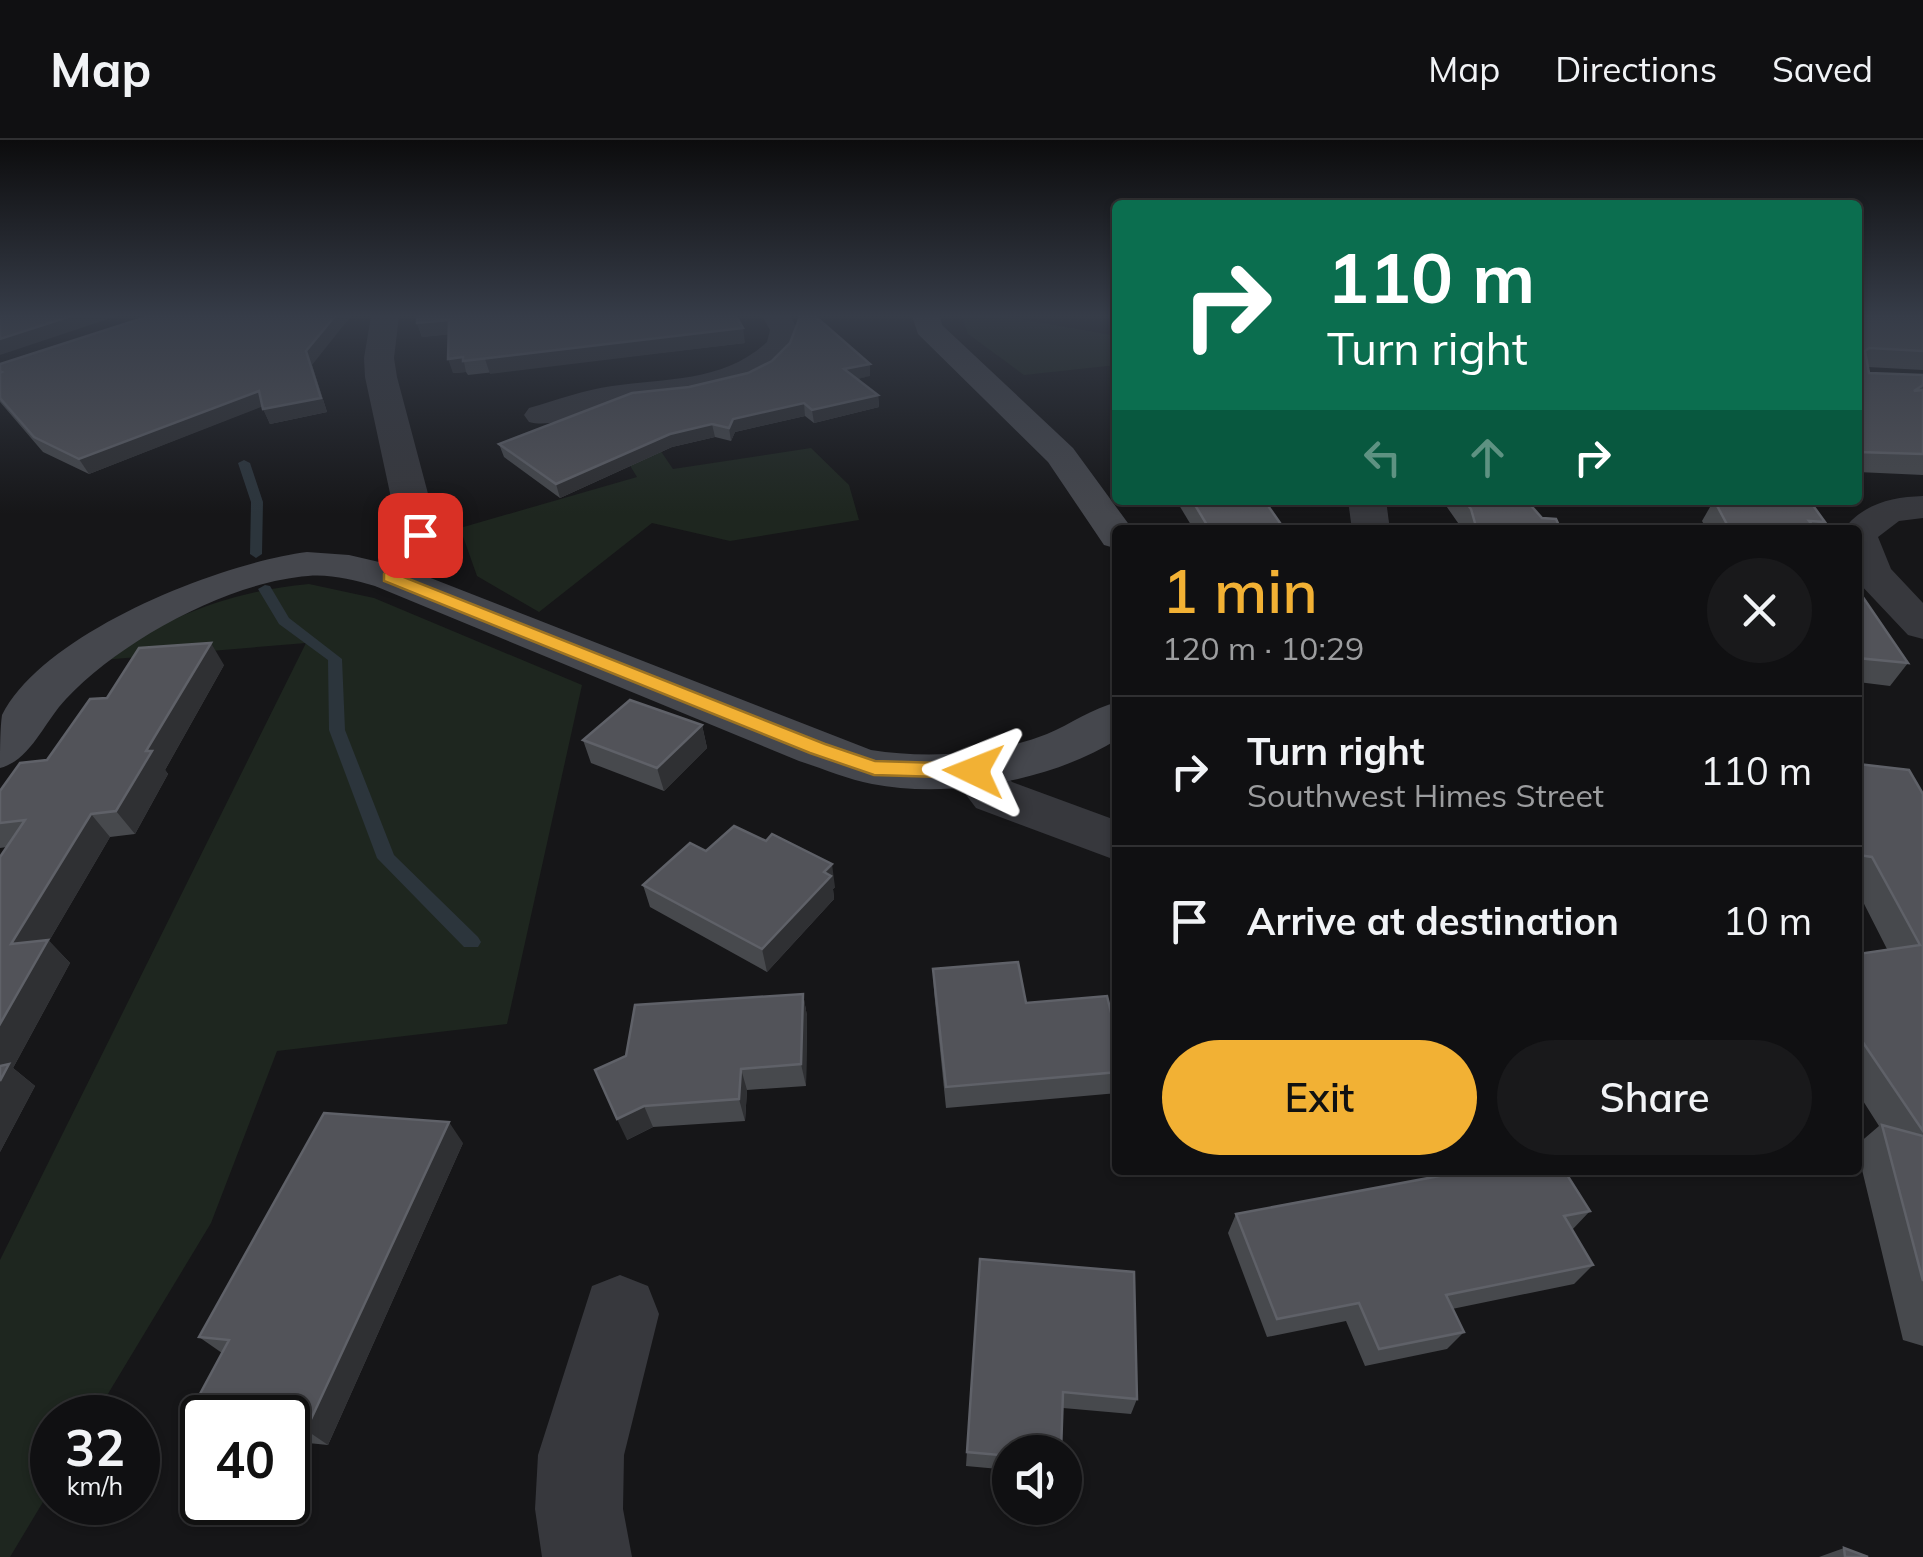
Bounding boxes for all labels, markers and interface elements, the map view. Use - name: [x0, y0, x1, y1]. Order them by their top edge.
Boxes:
- text: Map: [50, 39, 151, 99]
- text: Map: [1428, 47, 1500, 91]
- text: Directions: [1555, 47, 1717, 91]
- text: Saved: [1772, 47, 1873, 91]
- text: 110 m: [1327, 233, 1535, 321]
- icon: right: [1162, 240, 1292, 370]
- text: Turn right: [1327, 320, 1528, 376]
- icon: left: [1355, 430, 1410, 485]
- icon: ahead: [1460, 430, 1515, 485]
- icon: right: [1565, 430, 1620, 485]
- pin: [378, 493, 463, 578]
- icon: arrive: [393, 508, 448, 563]
- text: 1 min: [1162, 553, 1318, 628]
- button: close: [1707, 558, 1812, 663]
- text: 120 m · 10:29: [1162, 628, 1364, 668]
- position arrow: [922, 719, 1026, 823]
- text: Turn right: [1247, 727, 1424, 775]
- icon: right: [1162, 744, 1217, 799]
- text: 110 m: [1700, 747, 1812, 795]
- text: Southwest Himes Street: [1247, 775, 1604, 815]
- icon: arrive: [1162, 894, 1217, 949]
- text: Arrive at destination: [1247, 897, 1619, 945]
- text: 10 m: [1723, 897, 1812, 945]
- button: Exit: [1162, 1040, 1477, 1155]
- button: Share: [1497, 1040, 1812, 1155]
- speed limit sign: 40: [180, 1395, 310, 1525]
- text: 32: [65, 1416, 125, 1479]
- map controls: [992, 1435, 1082, 1525]
- button: sound: [992, 1435, 1082, 1525]
- text: km/h: [67, 1470, 123, 1501]

